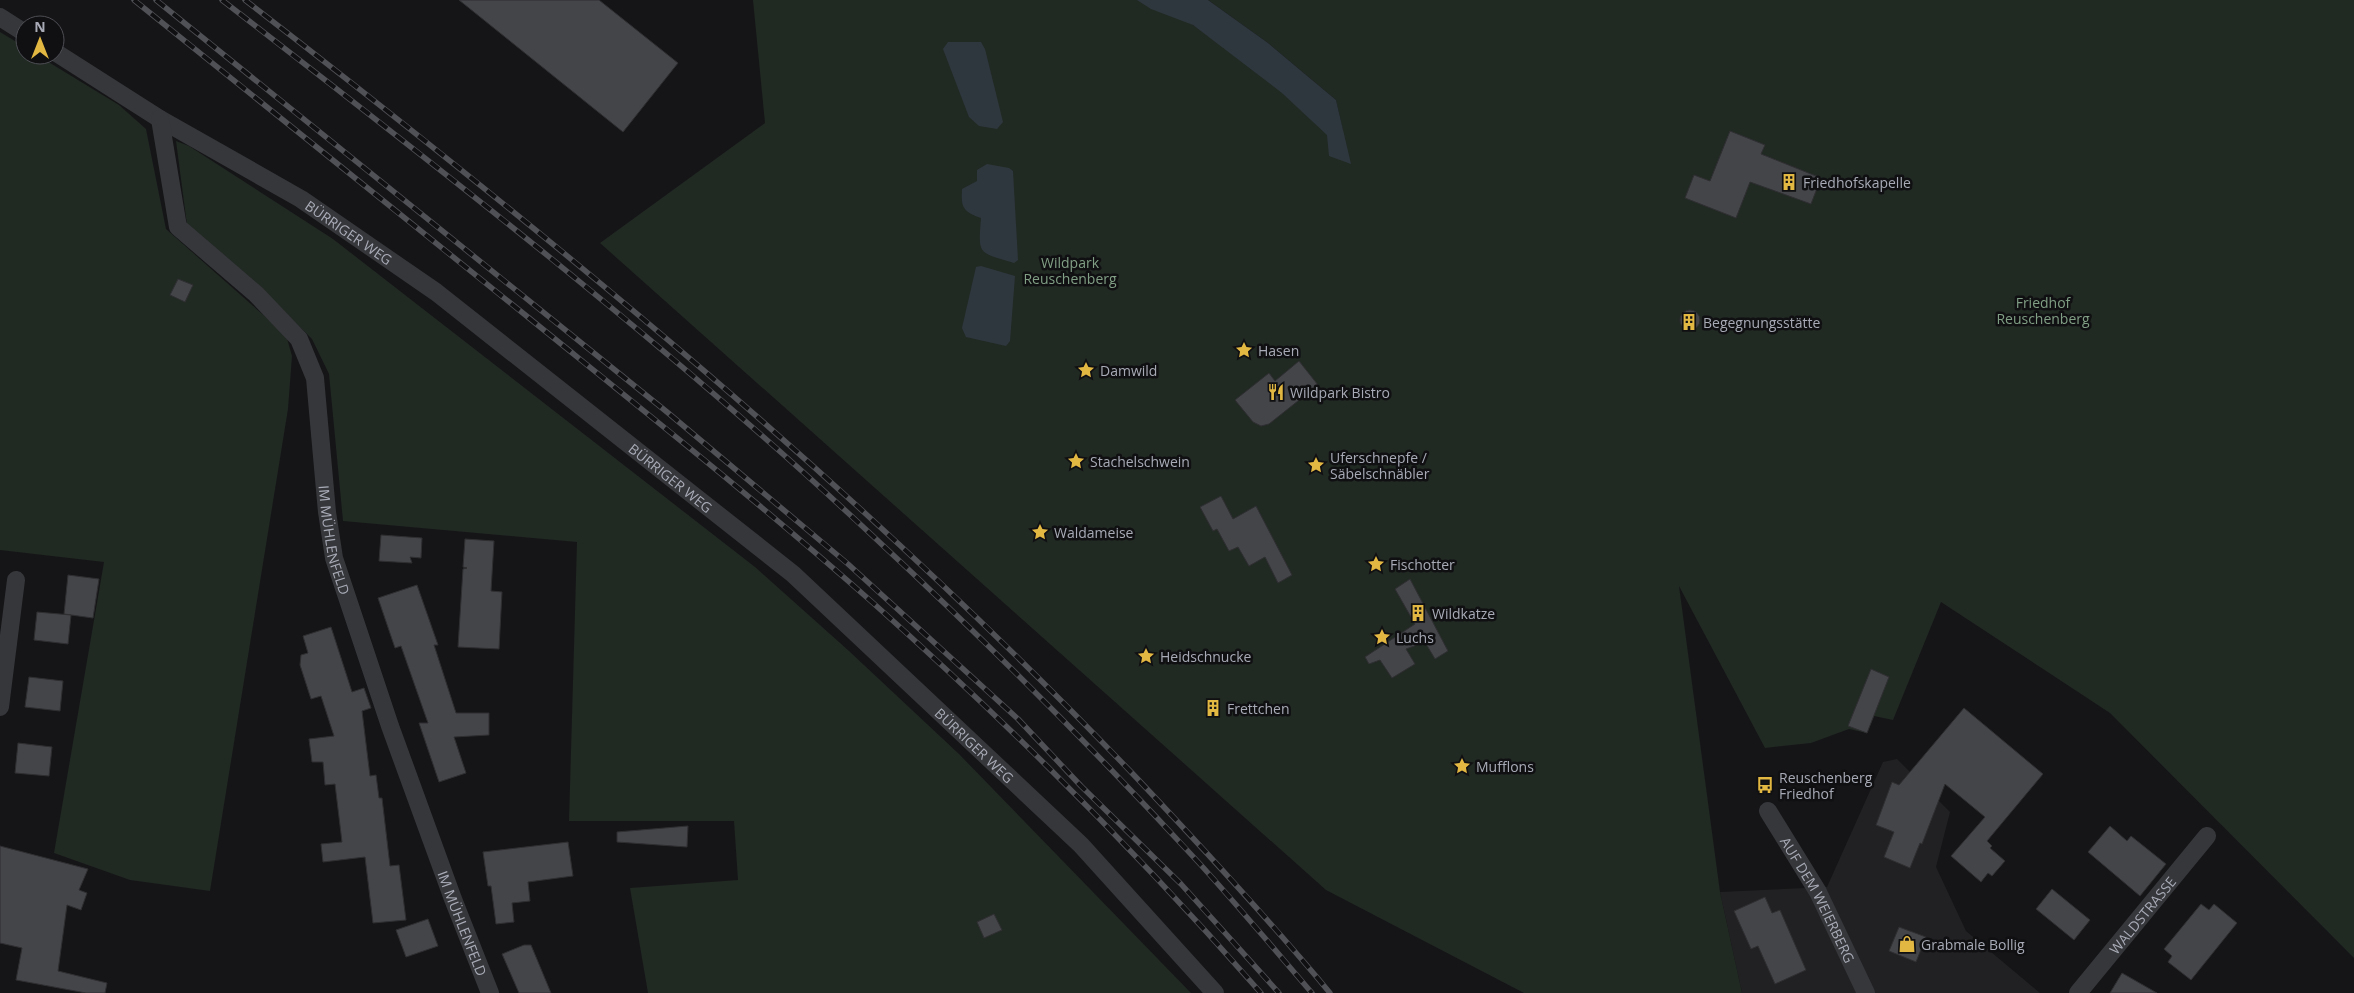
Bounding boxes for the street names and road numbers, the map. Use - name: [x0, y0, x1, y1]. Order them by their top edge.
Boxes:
- street label: BÜRRIGER WEG: [302, 195, 396, 269]
- street label: BÜRRIGER WEG: [625, 439, 717, 517]
- street label: IM MÜHLENFELD: [315, 484, 355, 597]
- street label: BÜRRIGER WEG: [931, 703, 1018, 787]
- street label: AUF DEM WEIERBERG: [1776, 833, 1860, 966]
- street label: IM MÜHLENFELD: [434, 868, 492, 979]
- street label: WALDSTRASSE: [2105, 872, 2180, 958]

